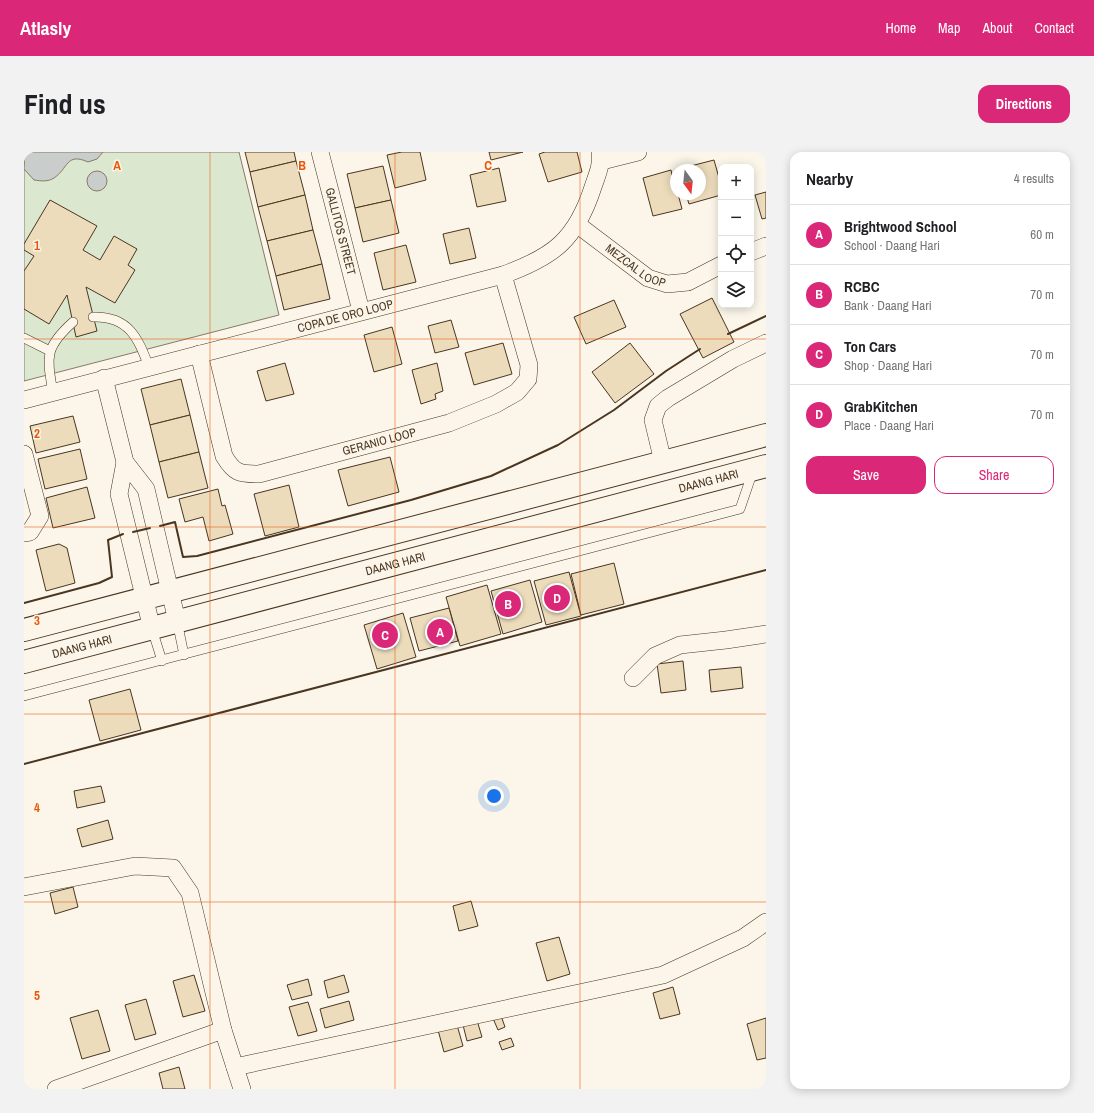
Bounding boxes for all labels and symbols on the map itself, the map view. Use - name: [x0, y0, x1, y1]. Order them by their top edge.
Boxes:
- text: A: [113, 157, 121, 174]
- text: B: [298, 157, 306, 174]
- text: C: [484, 157, 492, 174]
- north arrow: [670, 164, 706, 200]
- street label: GALLITOS STREET: [322, 186, 359, 277]
- text: 1: [34, 237, 40, 254]
- street label: MEZCAL LOOP: [602, 240, 668, 291]
- street label: COPA DE ORO LOOP: [296, 296, 395, 336]
- street label: GERANIO LOOP: [341, 424, 418, 459]
- text: 2: [34, 425, 40, 442]
- street label: DAANG HARI: [677, 466, 740, 497]
- street label: DAANG HARI: [364, 548, 427, 579]
- pin: D: [544, 583, 570, 613]
- pin: B: [495, 589, 521, 619]
- text: 3: [34, 612, 40, 629]
- pin: A: [427, 617, 453, 647]
- pin: C: [372, 620, 398, 650]
- street label: DAANG HARI: [50, 631, 114, 662]
- your location: [484, 786, 504, 806]
- text: 4: [34, 799, 40, 816]
- text: 5: [34, 987, 40, 1004]

